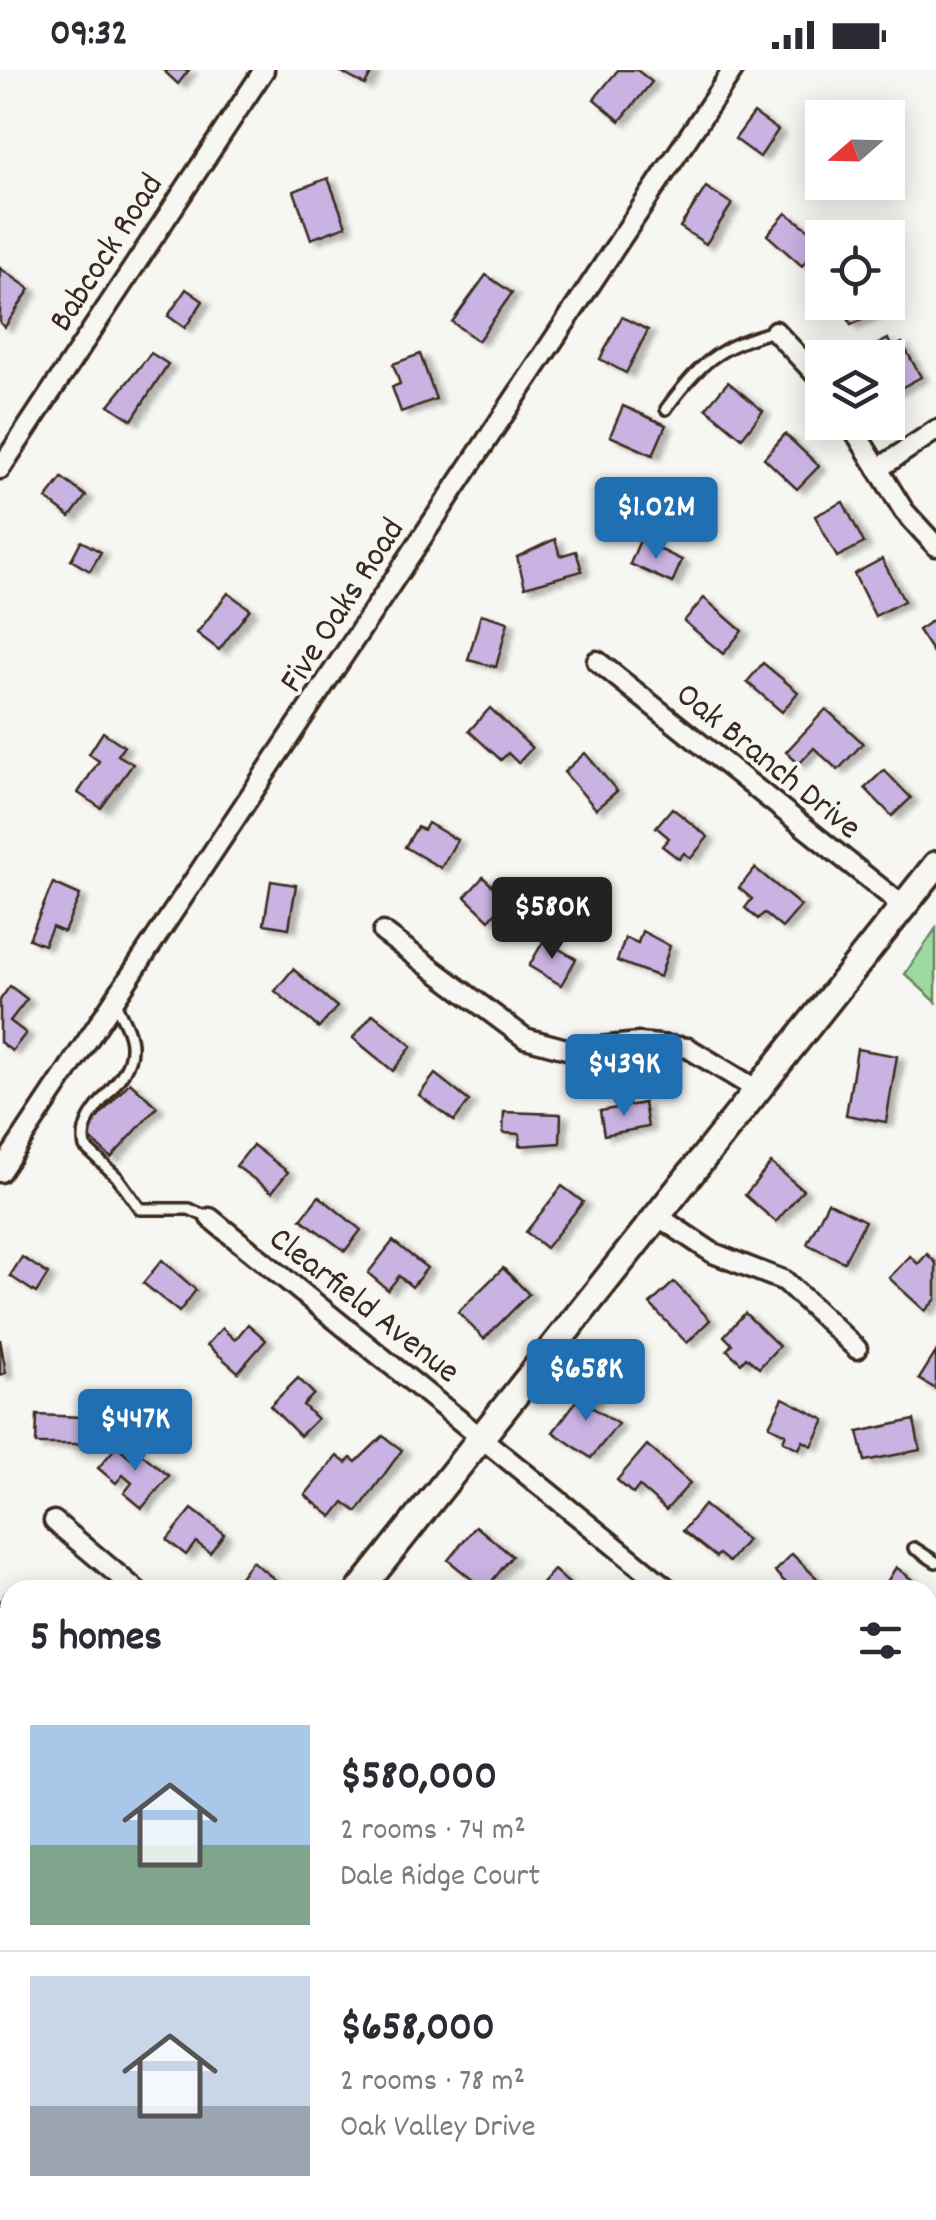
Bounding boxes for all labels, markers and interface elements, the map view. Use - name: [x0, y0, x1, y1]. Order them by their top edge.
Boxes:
- text: 09:32: [50, 8, 128, 63]
- north arrow: [805, 100, 905, 200]
- map controls: [805, 100, 905, 440]
- street label: Babcock Road: [38, 165, 178, 343]
- button: locate: [805, 220, 905, 320]
- button: layers: [805, 340, 905, 440]
- pin: $1.02M: [575, 477, 737, 562]
- text: $1.02M: [617, 486, 695, 532]
- street label: Five Oaks Road: [269, 510, 419, 704]
- street label: Oak Branch Drive: [663, 672, 871, 854]
- pin: $580K: [482, 877, 622, 962]
- text: $580K: [514, 886, 590, 932]
- pin: $439K: [554, 1034, 694, 1119]
- text: $439K: [587, 1043, 661, 1089]
- street label: Clearfield Avenue: [257, 1216, 469, 1398]
- pin: $658K: [516, 1339, 656, 1424]
- text: $658K: [549, 1348, 623, 1394]
- pin: $447K: [65, 1389, 205, 1474]
- text: $447K: [100, 1398, 170, 1444]
- text: 5 homes: [30, 1610, 162, 1670]
- icon: filters: [853, 1613, 908, 1668]
- text: $580,000: [340, 1749, 497, 1809]
- icon: home: [110, 1765, 230, 1885]
- text: 2 rooms · 74 m²: [340, 1809, 526, 1855]
- text: Dale Ridge Court: [340, 1855, 540, 1901]
- text: $658,000: [340, 2000, 495, 2060]
- icon: home: [110, 2016, 230, 2136]
- text: 2 rooms · 78 m²: [340, 2060, 525, 2106]
- text: Oak Valley Drive: [340, 2106, 536, 2152]

